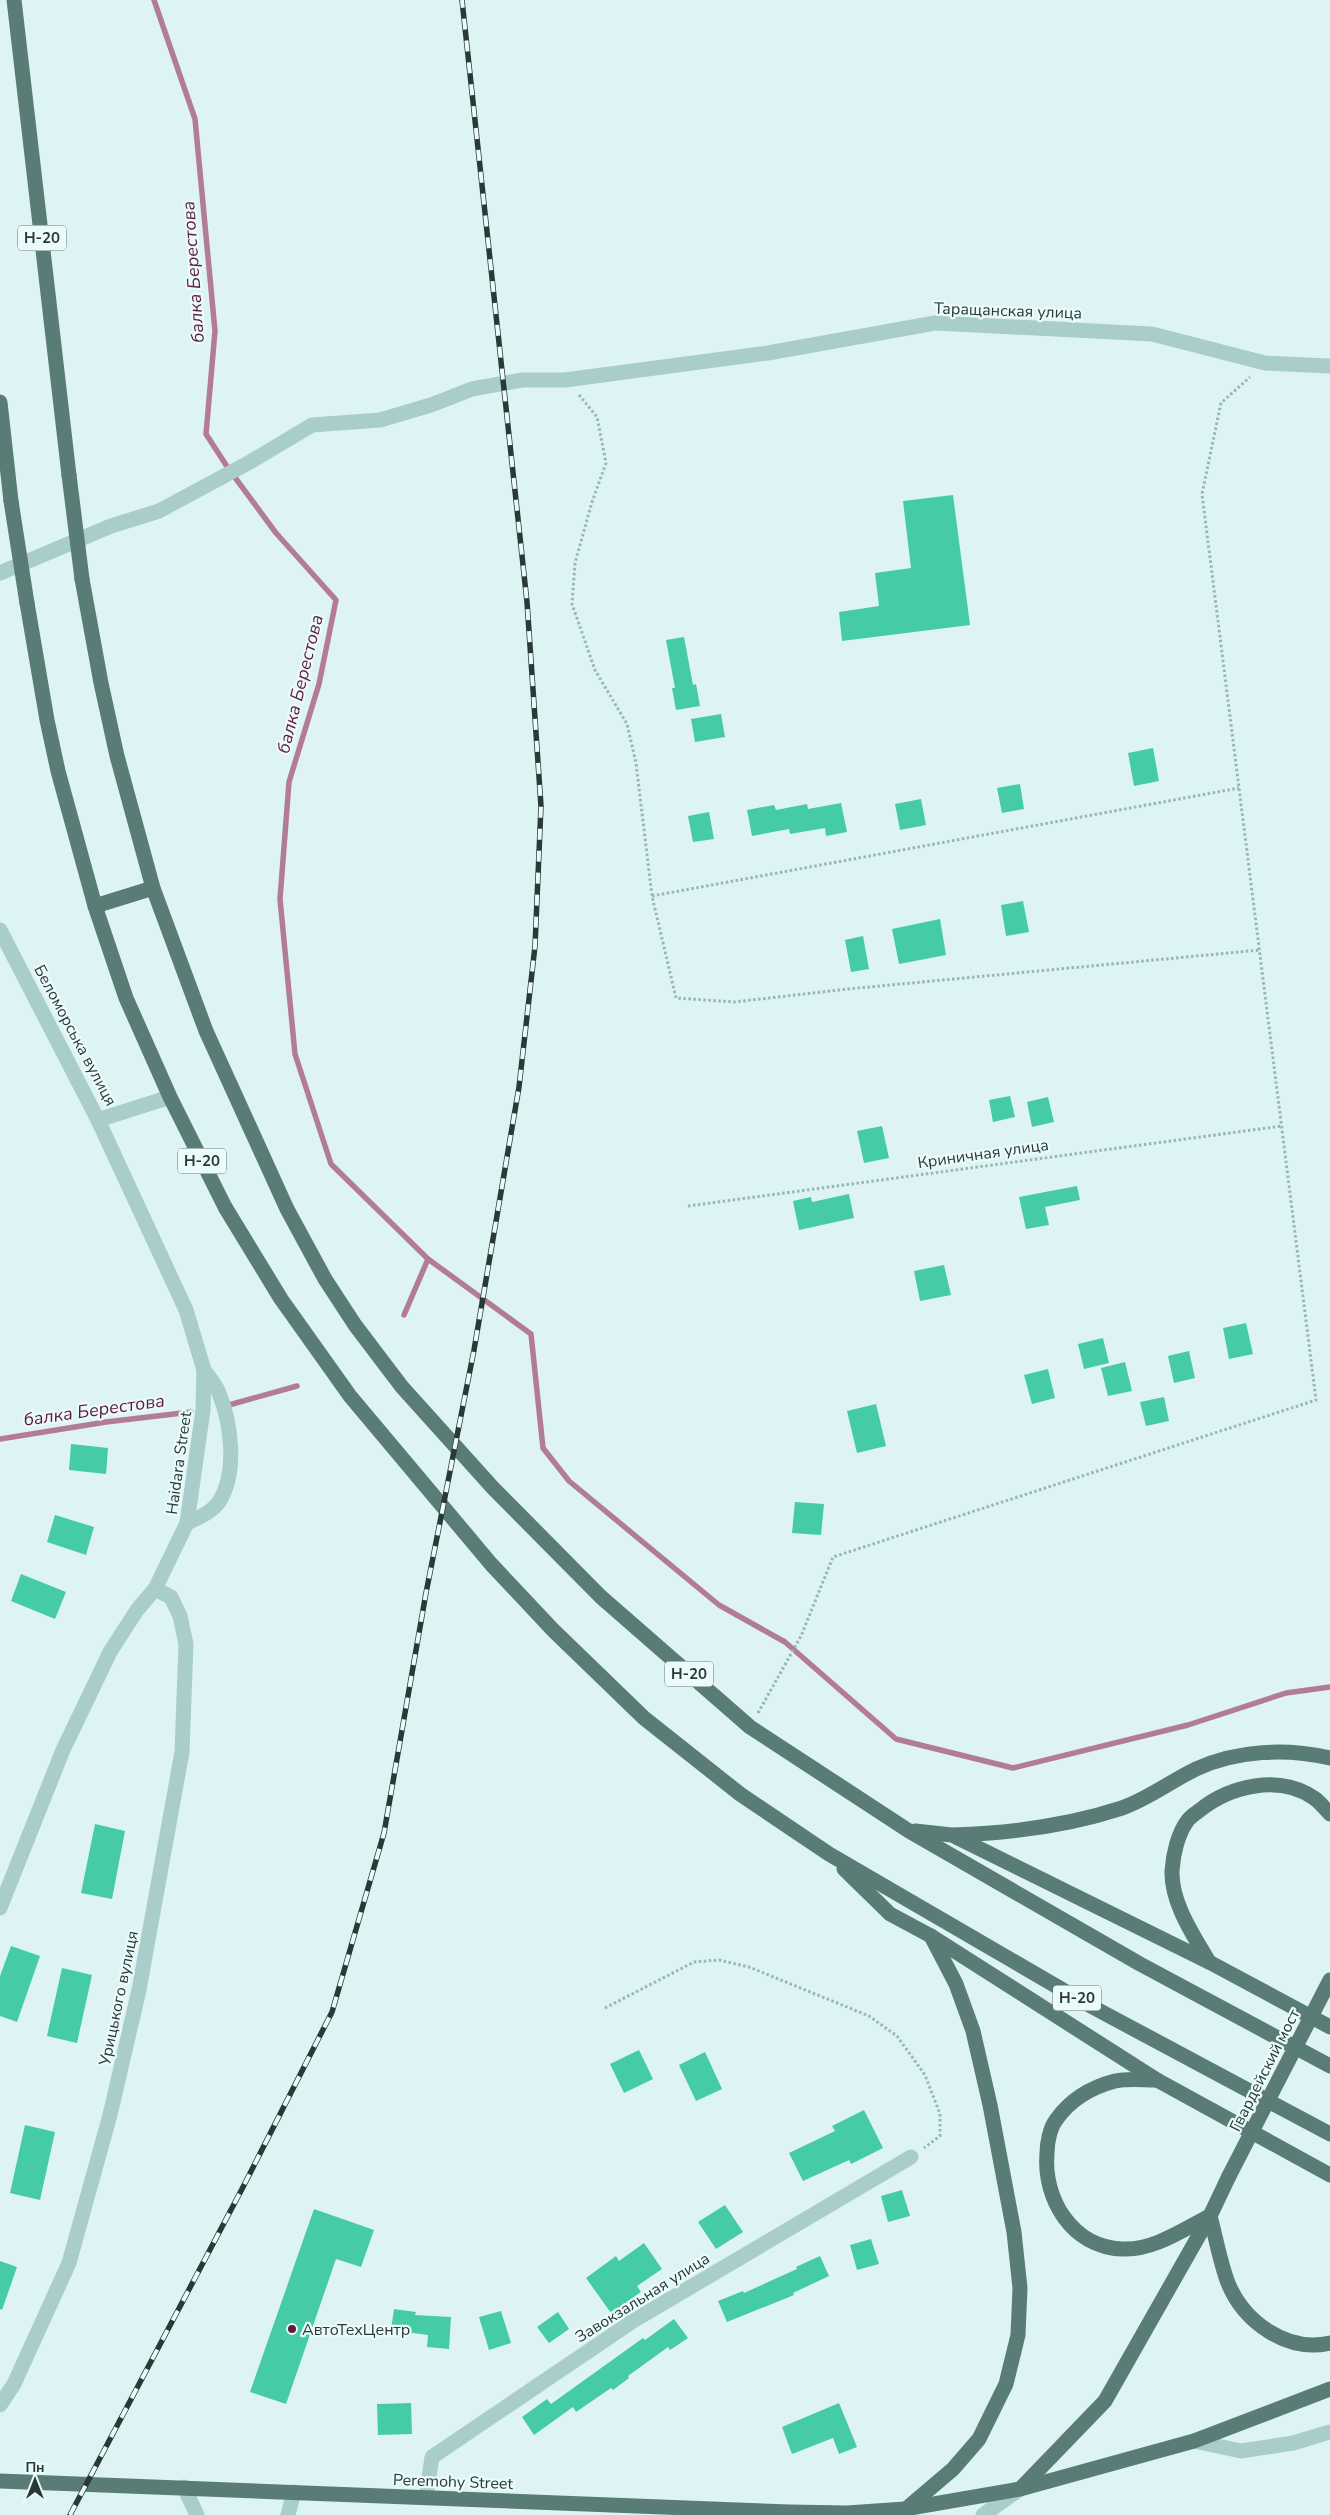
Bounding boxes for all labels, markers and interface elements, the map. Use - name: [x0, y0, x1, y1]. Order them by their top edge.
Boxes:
- water label: балка Берестова: [176, 200, 210, 344]
- road number: Н-20: [18, 226, 66, 250]
- street label: Таращанская улица: [933, 297, 1082, 325]
- water label: балка Берестова: [271, 612, 329, 756]
- street label: Беломорська вулиця: [28, 961, 122, 1110]
- street label: Криничная улица: [916, 1134, 1050, 1174]
- road number: Н-20: [178, 1148, 226, 1174]
- water label: балка Берестова: [22, 1388, 166, 1432]
- street label: Haidara Street: [161, 1410, 197, 1516]
- road number: Н-20: [665, 1662, 713, 1686]
- street label: Урицького вулиця: [94, 1929, 144, 2069]
- road number: Н-20: [1053, 1986, 1101, 2010]
- street label: Гвардейский мост: [1224, 2005, 1306, 2136]
- street label: Завокзальная улица: [571, 2247, 714, 2348]
- place label: АвтоТехЦентр: [302, 2319, 410, 2341]
- marker: АвтоТехЦентр: [286, 2323, 298, 2335]
- north arrow: [10, 2455, 60, 2505]
- text: Пн: [25, 2458, 45, 2477]
- street label: Peremohy Street: [393, 2469, 514, 2495]

